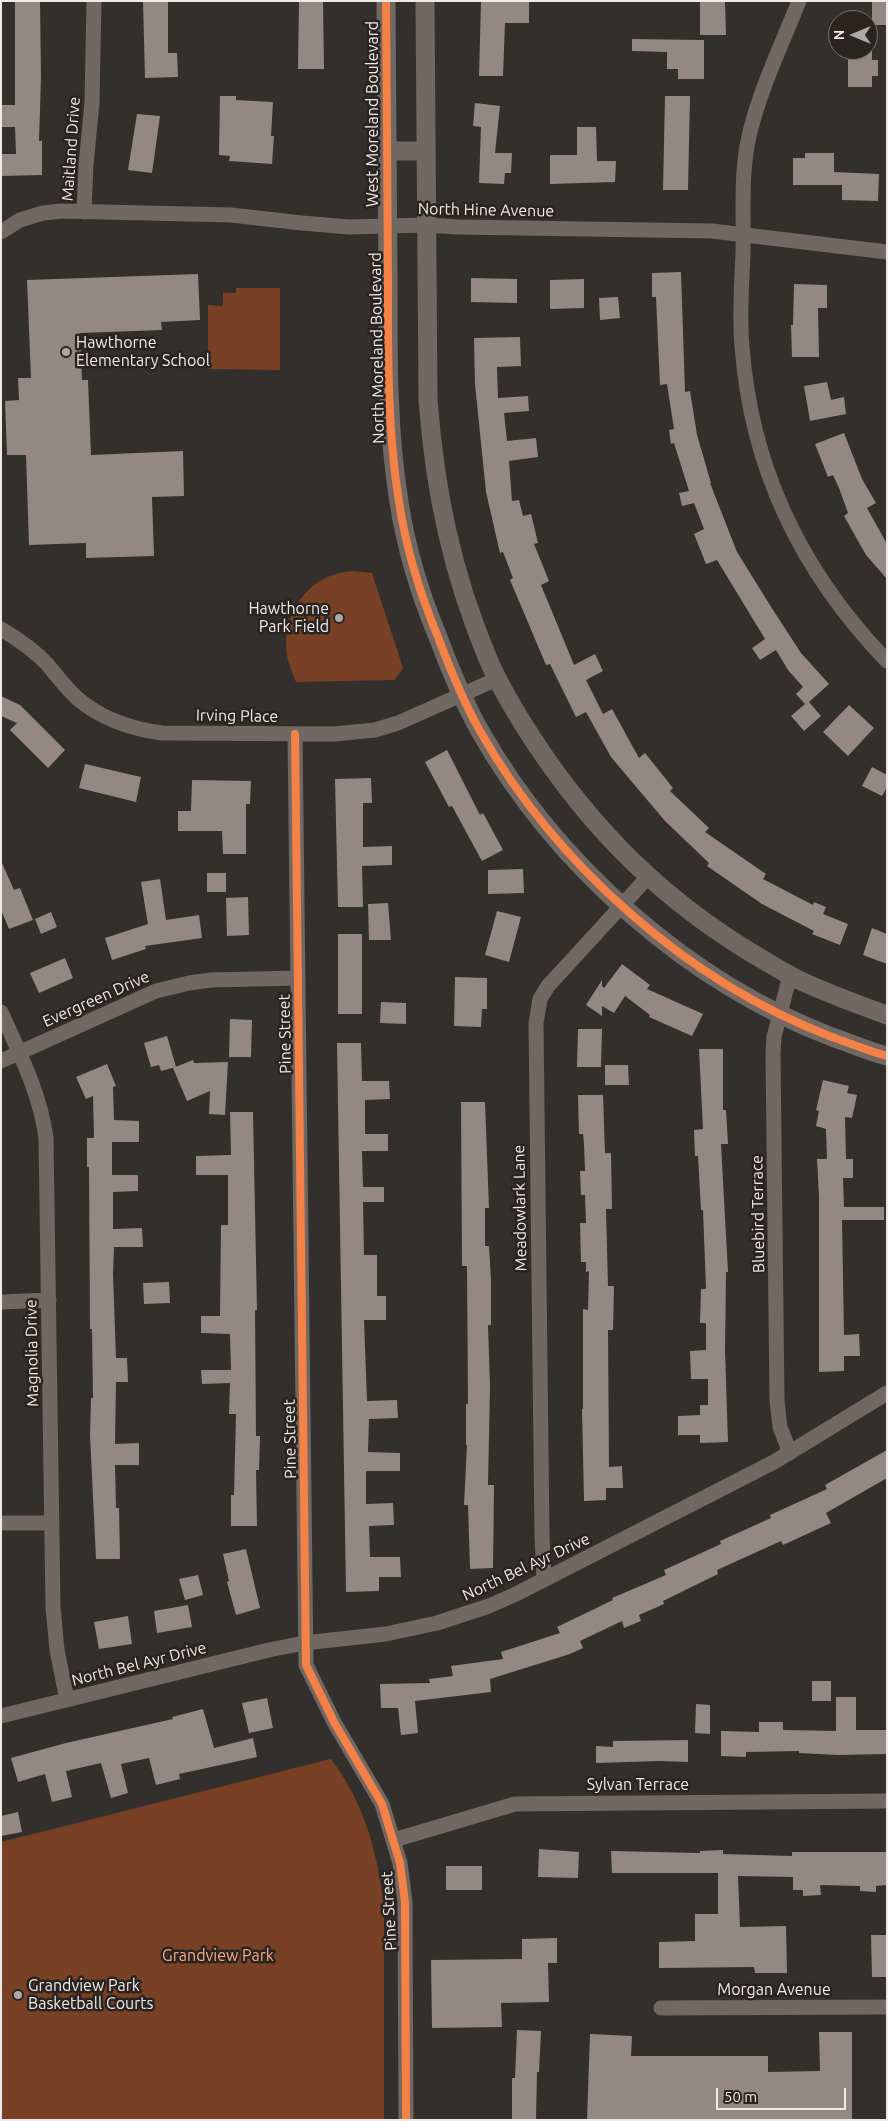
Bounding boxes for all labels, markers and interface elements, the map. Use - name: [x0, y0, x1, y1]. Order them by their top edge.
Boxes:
- north arrow: [828, 10, 878, 60]
- street label: West Moreland Boulevard: [363, 21, 383, 207]
- text: N: [831, 30, 847, 40]
- street label: Maitland Drive: [58, 96, 84, 202]
- street label: North Hine Avenue: [418, 199, 554, 221]
- street label: North Moreland Boulevard: [366, 252, 388, 444]
- place label: Hawthorne Elementary School: [76, 333, 210, 371]
- marker: Hawthorne Elementary School: [60, 346, 72, 358]
- place label: Hawthorne Park Field: [248, 599, 329, 637]
- marker: Hawthorne Park Field: [333, 612, 345, 624]
- street label: Irving Place: [196, 706, 278, 726]
- street label: Evergreen Drive: [40, 967, 152, 1031]
- street label: Pine Street: [275, 994, 295, 1074]
- street label: Meadowlark Lane: [509, 1144, 531, 1272]
- street label: Bluebird Terrace: [747, 1155, 769, 1273]
- street label: Magnolia Drive: [21, 1299, 43, 1407]
- street label: Pine Street: [280, 1399, 300, 1479]
- street label: North Bel Ayr Drive: [459, 1529, 593, 1605]
- street label: North Bel Ayr Drive: [70, 1638, 208, 1690]
- street label: Sylvan Terrace: [587, 1775, 689, 1795]
- street label: Pine Street: [377, 1871, 401, 1951]
- park label: Grandview Park: [162, 1946, 274, 1966]
- place label: Grandview Park Basketball Courts: [28, 1976, 153, 2014]
- street label: Morgan Avenue: [717, 1980, 831, 2000]
- marker: Grandview Park Basketball Courts: [12, 1989, 24, 2001]
- scale bar: [718, 2078, 848, 2110]
- text: 50 m: [724, 2088, 757, 2105]

